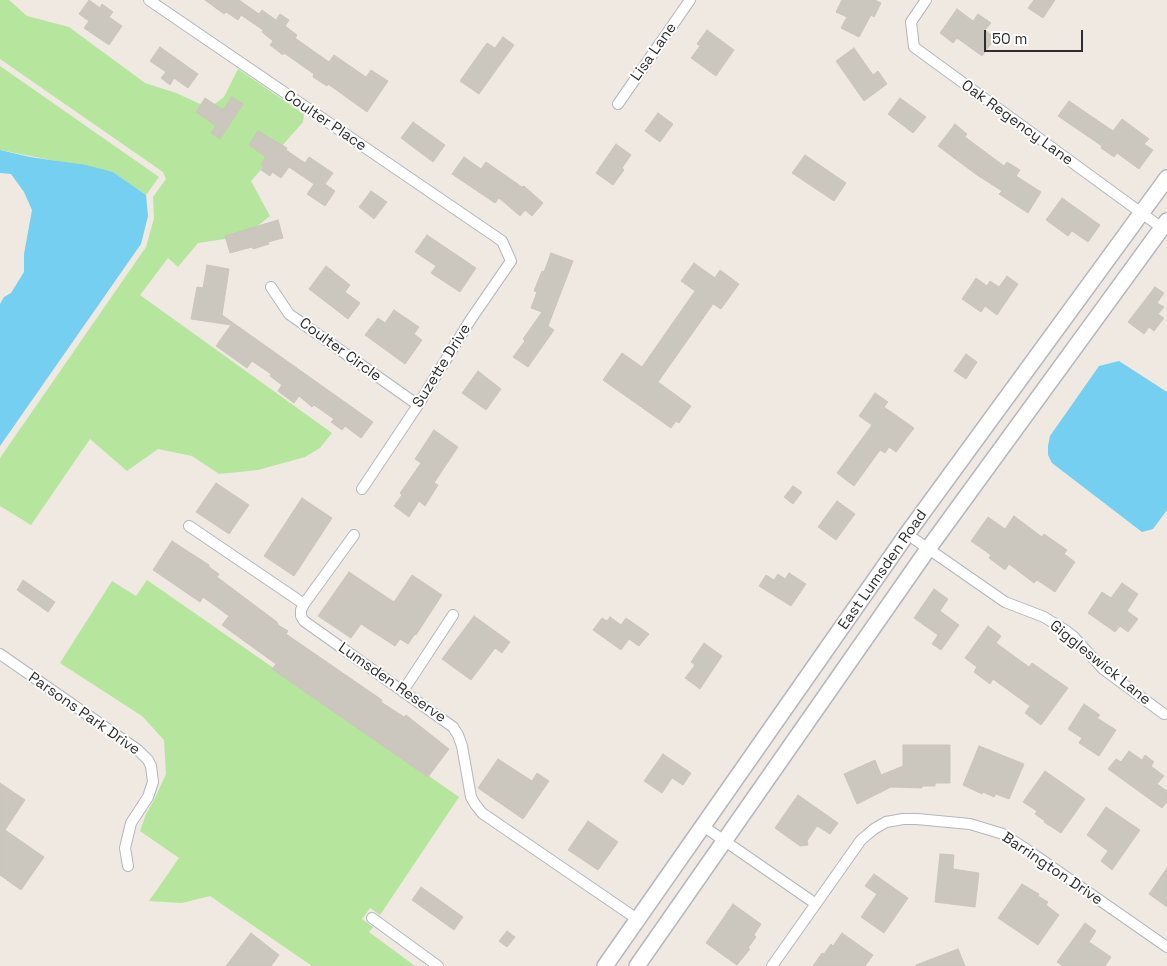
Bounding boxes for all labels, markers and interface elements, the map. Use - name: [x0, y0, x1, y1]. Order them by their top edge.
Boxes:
- street label: Lisa Lane: [627, 19, 681, 85]
- scale bar: [987, 20, 1086, 52]
- text: 50 m: [992, 29, 1027, 48]
- street label: Oak Regency Lane: [958, 76, 1076, 170]
- street label: Coulter Place: [280, 87, 370, 155]
- street label: Coulter Circle: [295, 314, 385, 386]
- street label: Suzette Drive: [409, 321, 475, 411]
- street label: East Lumsden Road: [835, 507, 931, 633]
- street label: Giggleswick Lane: [1046, 617, 1154, 709]
- street label: Lumsden Reserve: [335, 639, 449, 727]
- street label: Parsons Park Drive: [25, 669, 143, 759]
- street label: Barrington Drive: [998, 829, 1106, 909]

